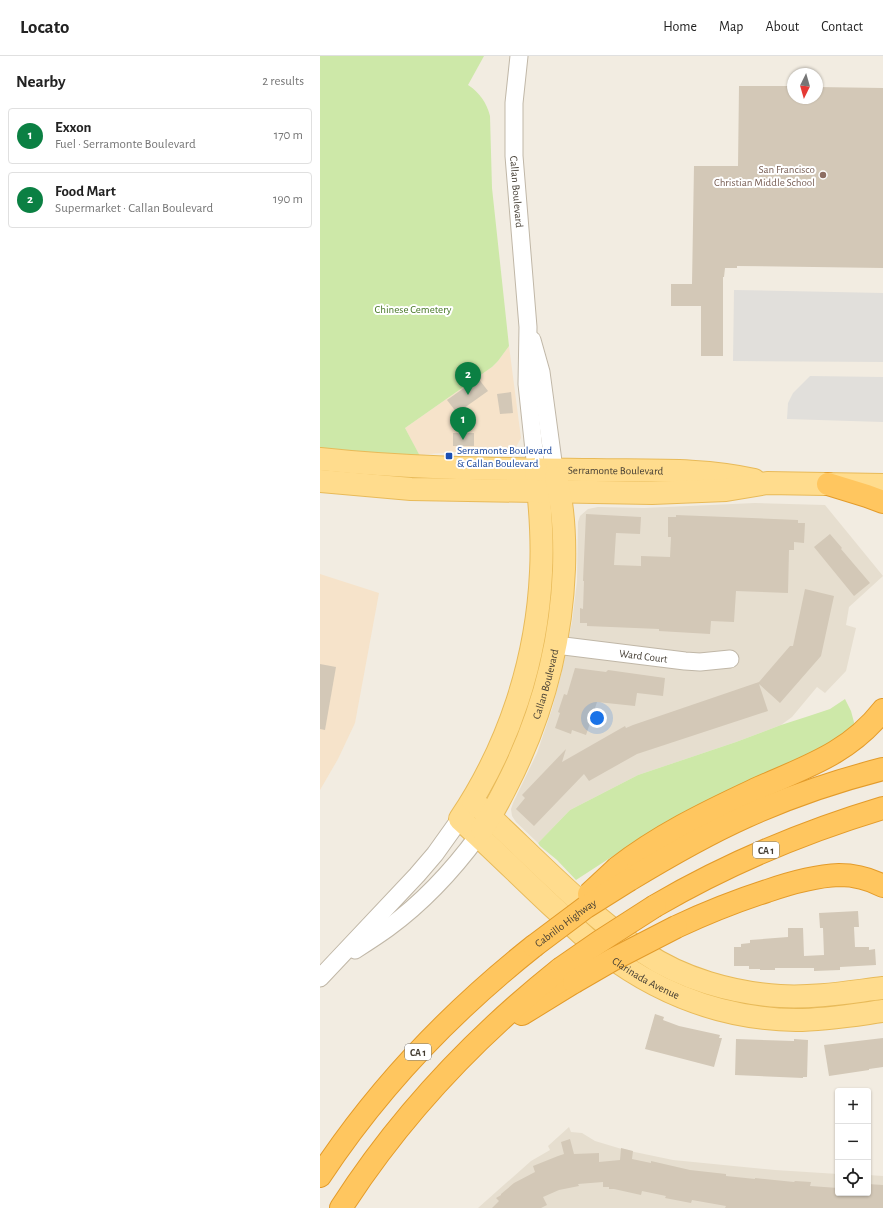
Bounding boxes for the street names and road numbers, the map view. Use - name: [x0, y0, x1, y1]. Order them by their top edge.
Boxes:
- street label: Callan Boulevard: [508, 155, 525, 228]
- street label: Serramonte Boulevard: [568, 465, 664, 477]
- street label: Callan Boulevard: [531, 648, 560, 721]
- street label: Ward Court: [618, 648, 669, 665]
- road number: CA 1: [753, 842, 779, 858]
- street label: Cabrillo Highway: [533, 897, 598, 949]
- street label: Clarinada Avenue: [610, 955, 681, 1001]
- road number: CA 1: [405, 1044, 431, 1060]

